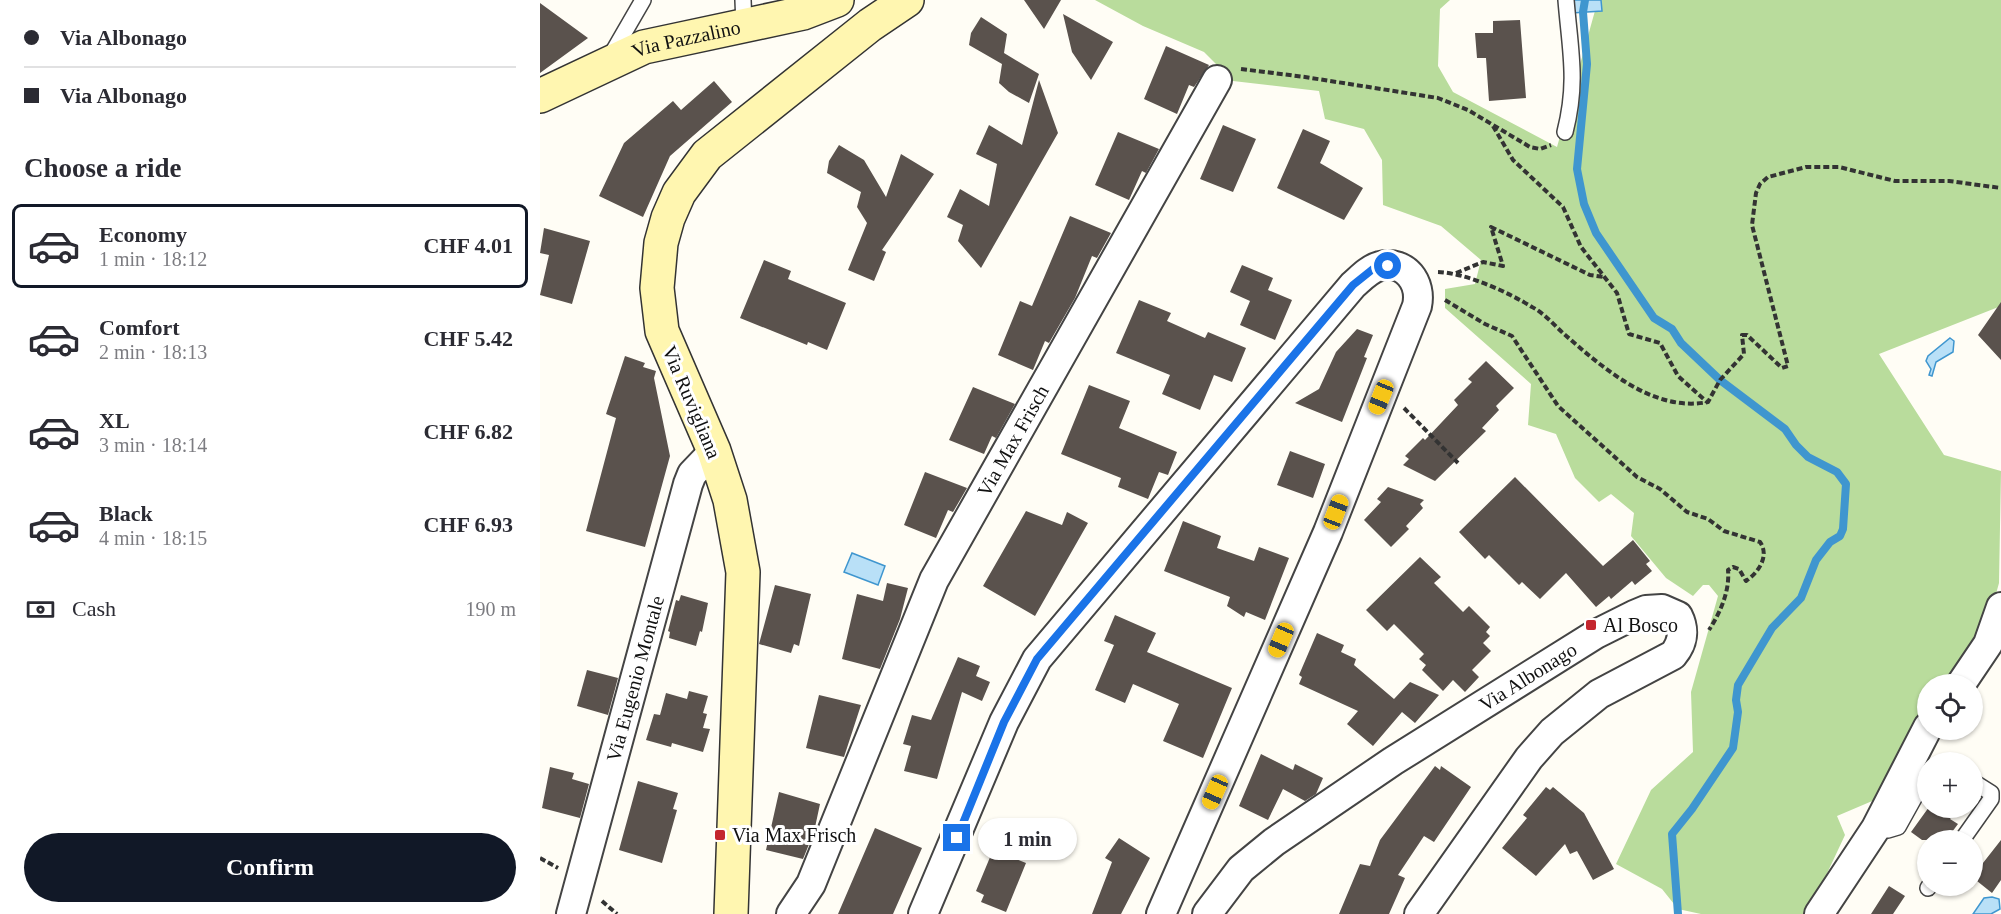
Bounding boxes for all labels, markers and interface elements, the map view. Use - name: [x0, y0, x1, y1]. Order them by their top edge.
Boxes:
- street label: Via Pazzalino: [628, 16, 742, 62]
- text: Via Albonago: [60, 25, 187, 50]
- text: Via Albonago: [60, 83, 187, 108]
- text: Choose a ride: [24, 153, 182, 183]
- icon: car: [27, 219, 81, 273]
- text: Economy: [99, 222, 187, 247]
- text: CHF 4.01: [423, 233, 513, 258]
- text: 1 min · 18:12: [99, 248, 207, 270]
- route start: [1374, 252, 1401, 279]
- icon: car: [27, 312, 81, 366]
- text: Comfort: [99, 315, 180, 340]
- text: CHF 5.42: [423, 326, 513, 351]
- text: 2 min · 18:13: [99, 341, 207, 363]
- street label: Via Ruvigliana: [657, 342, 726, 462]
- car: [1366, 377, 1396, 417]
- street label: Via Max Frisch: [973, 381, 1053, 500]
- icon: car: [27, 405, 81, 459]
- text: XL: [99, 408, 130, 433]
- text: CHF 6.82: [423, 419, 513, 444]
- text: 3 min · 18:14: [99, 434, 207, 456]
- car: [1321, 492, 1351, 532]
- icon: car: [27, 498, 81, 552]
- text: Black: [99, 501, 153, 526]
- text: CHF 6.93: [423, 512, 513, 537]
- text: 4 min · 18:15: [99, 527, 207, 549]
- icon: cash: [24, 593, 57, 626]
- street label: Via Eugenio Montale: [602, 593, 668, 764]
- text: Cash: [72, 596, 116, 621]
- text: 190 m: [465, 598, 516, 620]
- place label: Al Bosco: [1603, 614, 1678, 636]
- marker: Al Bosco: [1584, 618, 1598, 632]
- car: [1266, 620, 1296, 660]
- street label: Via Albonago: [1475, 638, 1580, 715]
- map controls: [1917, 674, 1983, 896]
- button: locate: [1917, 674, 1983, 740]
- button: +: [1917, 752, 1983, 818]
- car: [1199, 772, 1231, 812]
- callout: 1 min: [978, 817, 1077, 859]
- place label: Via Max Frisch: [732, 824, 856, 846]
- route end: [943, 824, 970, 851]
- marker: Via Max Frisch: [713, 828, 727, 842]
- text: 1 min: [1003, 828, 1052, 850]
- button: −: [1917, 830, 1983, 896]
- button: Confirm: [24, 833, 516, 902]

